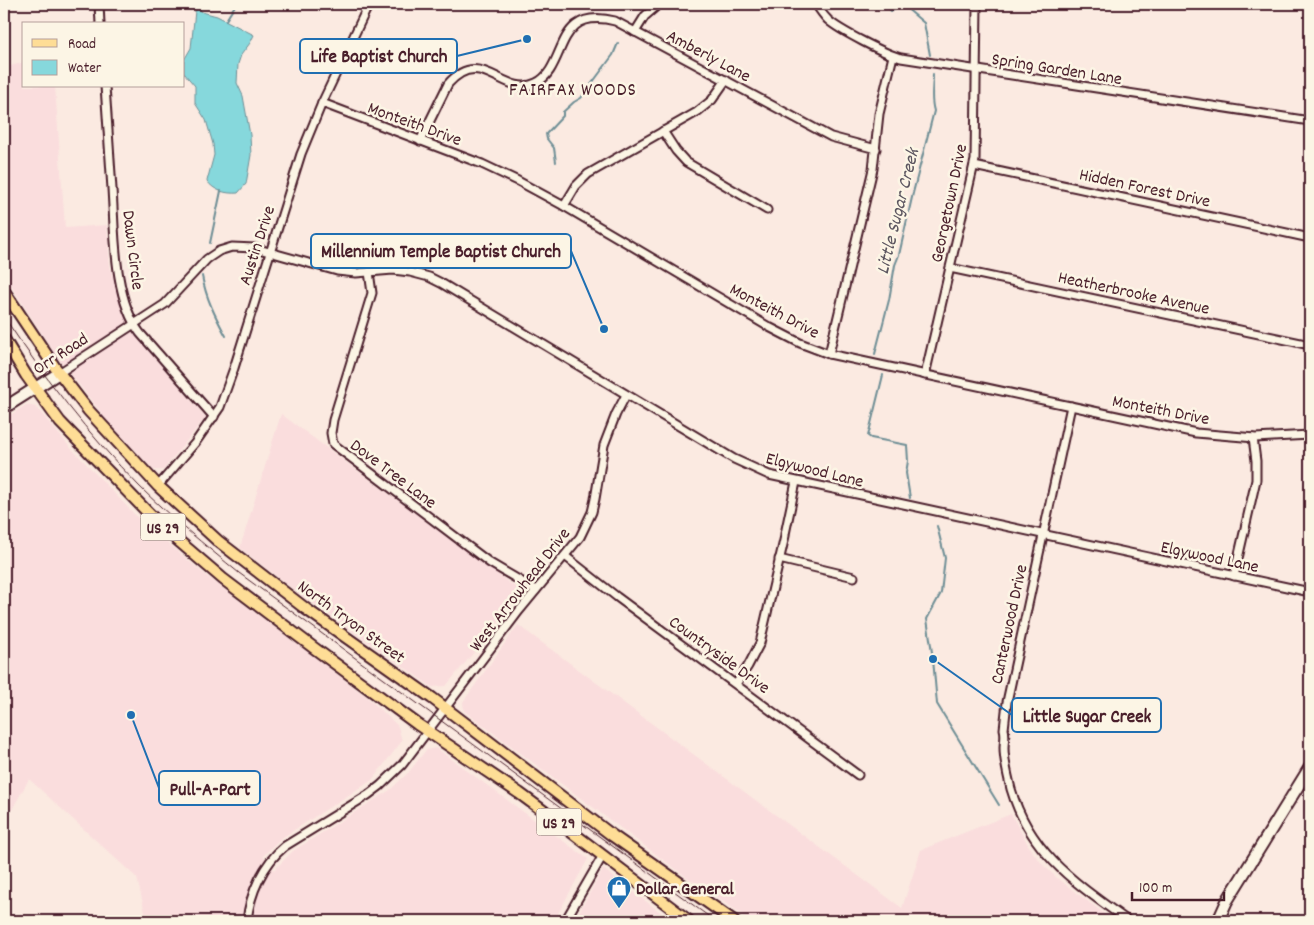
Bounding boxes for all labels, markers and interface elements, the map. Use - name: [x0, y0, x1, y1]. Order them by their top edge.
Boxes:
- legend: [22, 22, 185, 88]
- street label: Amberly Lane: [661, 24, 755, 90]
- text: Road: [68, 34, 96, 56]
- callout: Life Baptist Church: [300, 39, 457, 73]
- text: Life Baptist Church: [311, 45, 448, 72]
- street label: Spring Garden Lane: [990, 48, 1124, 93]
- text: Water: [68, 58, 102, 80]
- district label: FAIRFAX WOODS: [509, 78, 637, 105]
- street label: Monteith Drive: [364, 97, 465, 154]
- street label: Georgetown Drive: [926, 142, 975, 265]
- water label: Little Sugar Creek: [871, 144, 929, 278]
- street label: Hidden Forest Drive: [1077, 163, 1212, 216]
- street label: Austin Drive: [234, 203, 283, 289]
- street label: Dawn Circle: [114, 209, 149, 292]
- callout: Millennium Temple Baptist Church: [311, 234, 571, 268]
- text: Millennium Temple Baptist Church: [321, 240, 561, 267]
- street label: Heatherbrooke Avenue: [1055, 266, 1212, 323]
- street label: Monteith Drive: [725, 278, 823, 346]
- street label: Orr Road: [29, 328, 94, 382]
- street label: Monteith Drive: [1110, 390, 1211, 433]
- street label: Dove Tree Lane: [344, 434, 441, 516]
- street label: Elgywood Lane: [763, 447, 866, 496]
- road number: US 29: [140, 514, 186, 540]
- street label: West Arrowhead Drive: [465, 523, 577, 658]
- street label: Elgywood Lane: [1158, 536, 1261, 581]
- street label: Canterwood Drive: [986, 562, 1035, 687]
- street label: North Tryon Street: [291, 575, 410, 671]
- street label: Countryside Drive: [663, 611, 774, 701]
- callout: Little Sugar Creek: [1012, 698, 1161, 732]
- text: Little Sugar Creek: [1023, 705, 1152, 732]
- callout: Pull-A-Part: [159, 771, 260, 805]
- text: Pull-A-Part: [170, 778, 250, 805]
- road number: US 29: [536, 809, 582, 836]
- scale bar: [1132, 870, 1224, 902]
- shop icon: Dollar General: [606, 875, 632, 909]
- place label: Dollar General: [636, 878, 734, 903]
- text: 100 m: [1139, 878, 1172, 900]

